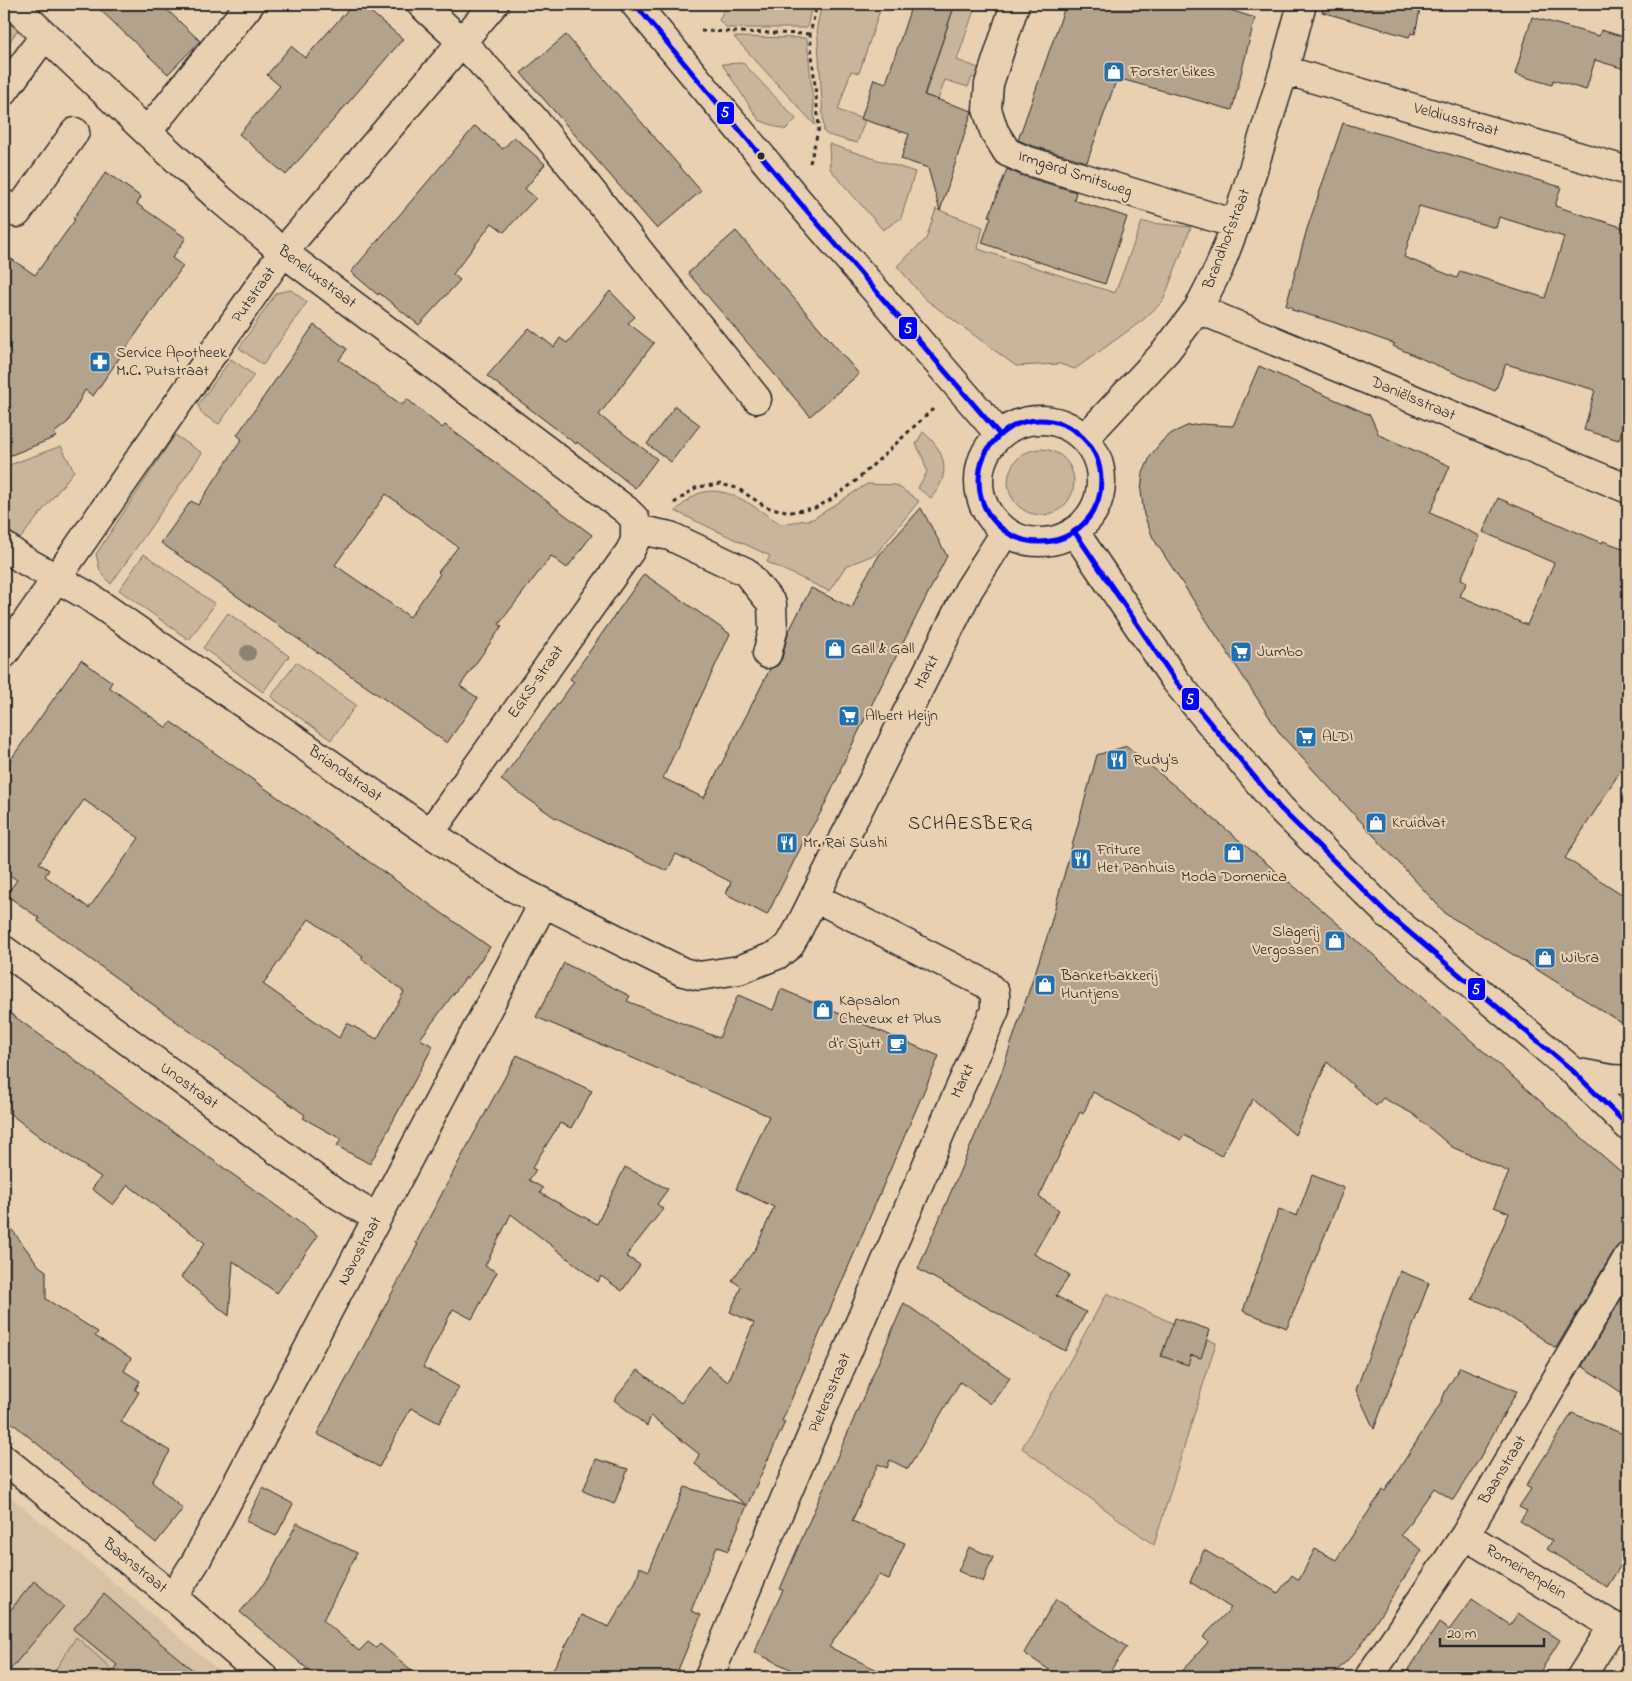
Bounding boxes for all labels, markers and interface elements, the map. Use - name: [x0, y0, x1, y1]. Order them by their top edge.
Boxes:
- shop icon: Forster bikes: [1102, 60, 1126, 84]
- place label: Forster bikes: [1129, 60, 1216, 84]
- street label: Veldiusstraat: [1410, 96, 1502, 144]
- line badge: 5: [716, 101, 735, 125]
- text: 5: [721, 103, 729, 124]
- street label: Irmgard Smitsweg: [1015, 144, 1135, 204]
- unlabelled marker: [756, 151, 766, 161]
- street label: Brandhofstraat: [1196, 185, 1257, 294]
- street label: Beneluxstraat: [272, 239, 362, 315]
- street label: Putstraat: [226, 261, 283, 328]
- line badge: 5: [898, 316, 918, 340]
- text: 5: [904, 319, 912, 340]
- place label: Service Apotheek M.C. Putstraat: [116, 341, 228, 383]
- pharmacy icon: Service Apotheek M.C. Putstraat: [88, 350, 112, 374]
- street label: Daniëlsstraat: [1366, 370, 1460, 428]
- shop icon: Gall & Gall: [823, 637, 847, 661]
- place label: Gall & Gall: [851, 637, 915, 661]
- street label: EGKS-straat: [502, 640, 571, 724]
- supermarket icon: Jumbo: [1229, 640, 1253, 664]
- place label: Jumbo: [1257, 640, 1303, 664]
- street label: Markt: [908, 650, 946, 693]
- line badge: 5: [1181, 687, 1200, 711]
- text: 5: [1186, 690, 1194, 711]
- supermarket icon: Albert Heijn: [837, 704, 861, 728]
- place label: Albert Heijn: [865, 704, 938, 728]
- supermarket icon: ALDI: [1294, 725, 1318, 749]
- place label: ALDI: [1322, 725, 1353, 749]
- street label: Briandstraat: [302, 739, 387, 809]
- restaurant icon: Rudy's: [1105, 748, 1129, 772]
- place label: Rudy's: [1133, 748, 1179, 772]
- district label: SCHAESBERG: [908, 811, 1034, 838]
- shop icon: Kruidvat: [1364, 811, 1388, 835]
- place label: Kruidvat: [1392, 811, 1447, 835]
- restaurant icon: Mr. Rai Sushi: [775, 831, 799, 855]
- place label: Mr. Rai Sushi: [803, 831, 887, 855]
- place label: Friture Het Panhuis: [1096, 838, 1175, 880]
- shop icon: Moda Domenica: [1222, 841, 1246, 865]
- restaurant icon: Friture Het Panhuis: [1069, 847, 1093, 871]
- place label: Moda Domenica: [1181, 865, 1287, 889]
- place label: Slagerij Vergossen: [1251, 920, 1320, 962]
- shop icon: Slagerij Vergossen: [1323, 929, 1347, 953]
- shop icon: Wibra: [1533, 946, 1557, 970]
- place label: Wibra: [1561, 946, 1599, 970]
- place label: Banketbakkerij Huntjens: [1060, 964, 1158, 1006]
- shop icon: Banketbakkerij Huntjens: [1033, 973, 1057, 997]
- line badge: 5: [1467, 977, 1486, 1001]
- text: 5: [1472, 980, 1480, 1001]
- place label: Kapsalon Cheveux et Plus: [839, 989, 941, 1031]
- shop icon: Kapsalon Cheveux et Plus: [811, 998, 835, 1022]
- place label: d'r Sjutt: [828, 1032, 882, 1056]
- cafe icon: d'r Sjutt: [885, 1032, 909, 1056]
- street label: Unostraat: [155, 1056, 224, 1116]
- street label: Markt: [945, 1059, 981, 1102]
- street label: Navostraat: [332, 1212, 389, 1290]
- street label: Pietersstraat: [802, 1349, 858, 1437]
- street label: Baanstraat: [1472, 1430, 1533, 1510]
- street label: Baanstraat: [97, 1532, 173, 1600]
- street label: Romeinenplein: [1481, 1538, 1571, 1606]
- scale bar: [1440, 1616, 1543, 1648]
- text: 20 m: [1447, 1623, 1477, 1645]

